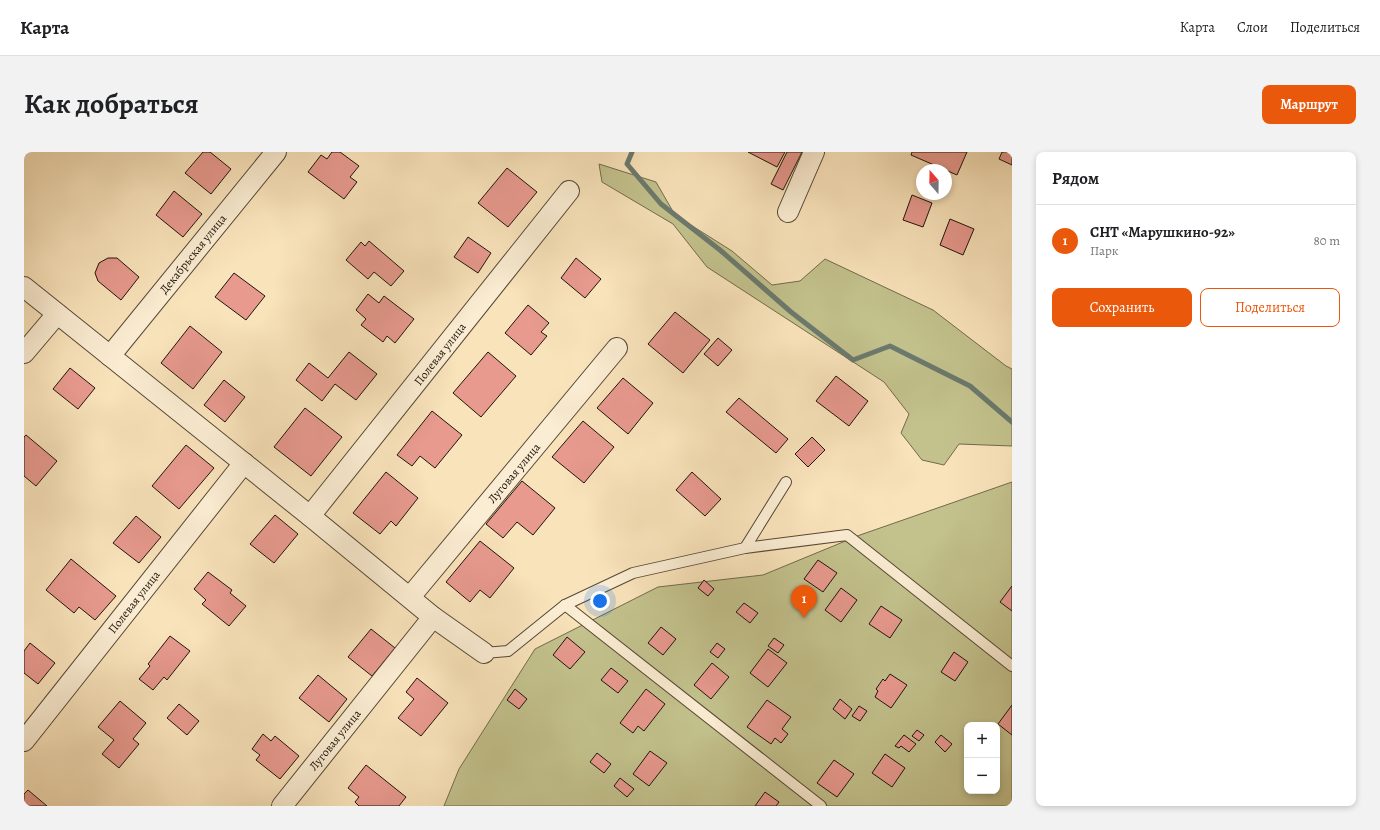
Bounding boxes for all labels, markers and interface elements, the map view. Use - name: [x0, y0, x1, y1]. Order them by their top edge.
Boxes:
- text: Карта: [20, 15, 69, 41]
- text: Карта: [1180, 18, 1215, 37]
- text: Слои: [1237, 18, 1268, 37]
- text: Поделиться: [1290, 18, 1360, 37]
- text: Как добраться: [24, 85, 199, 123]
- button: Маршрут: [1262, 85, 1356, 124]
- north arrow: [916, 164, 952, 200]
- text: Рядом: [1052, 167, 1099, 190]
- street label: Декабрьская улица: [156, 211, 230, 297]
- text: СНТ «Марушкино-92»: [1090, 222, 1235, 242]
- text: 1: [1063, 232, 1067, 249]
- text: 80 m: [1313, 232, 1340, 249]
- text: Парк: [1090, 242, 1119, 259]
- button: Сохранить: [1052, 288, 1192, 327]
- button: Поделиться: [1200, 288, 1340, 327]
- street label: Полевая улица: [410, 319, 470, 389]
- street label: Луговая улица: [484, 439, 544, 506]
- street label: Полевая улица: [104, 567, 164, 637]
- pin: 1: [791, 585, 817, 618]
- your location: [590, 591, 610, 611]
- street label: Луговая улица: [305, 706, 365, 774]
- map controls: [964, 722, 1000, 794]
- button: +: [964, 722, 1000, 758]
- button: −: [964, 758, 1000, 794]

